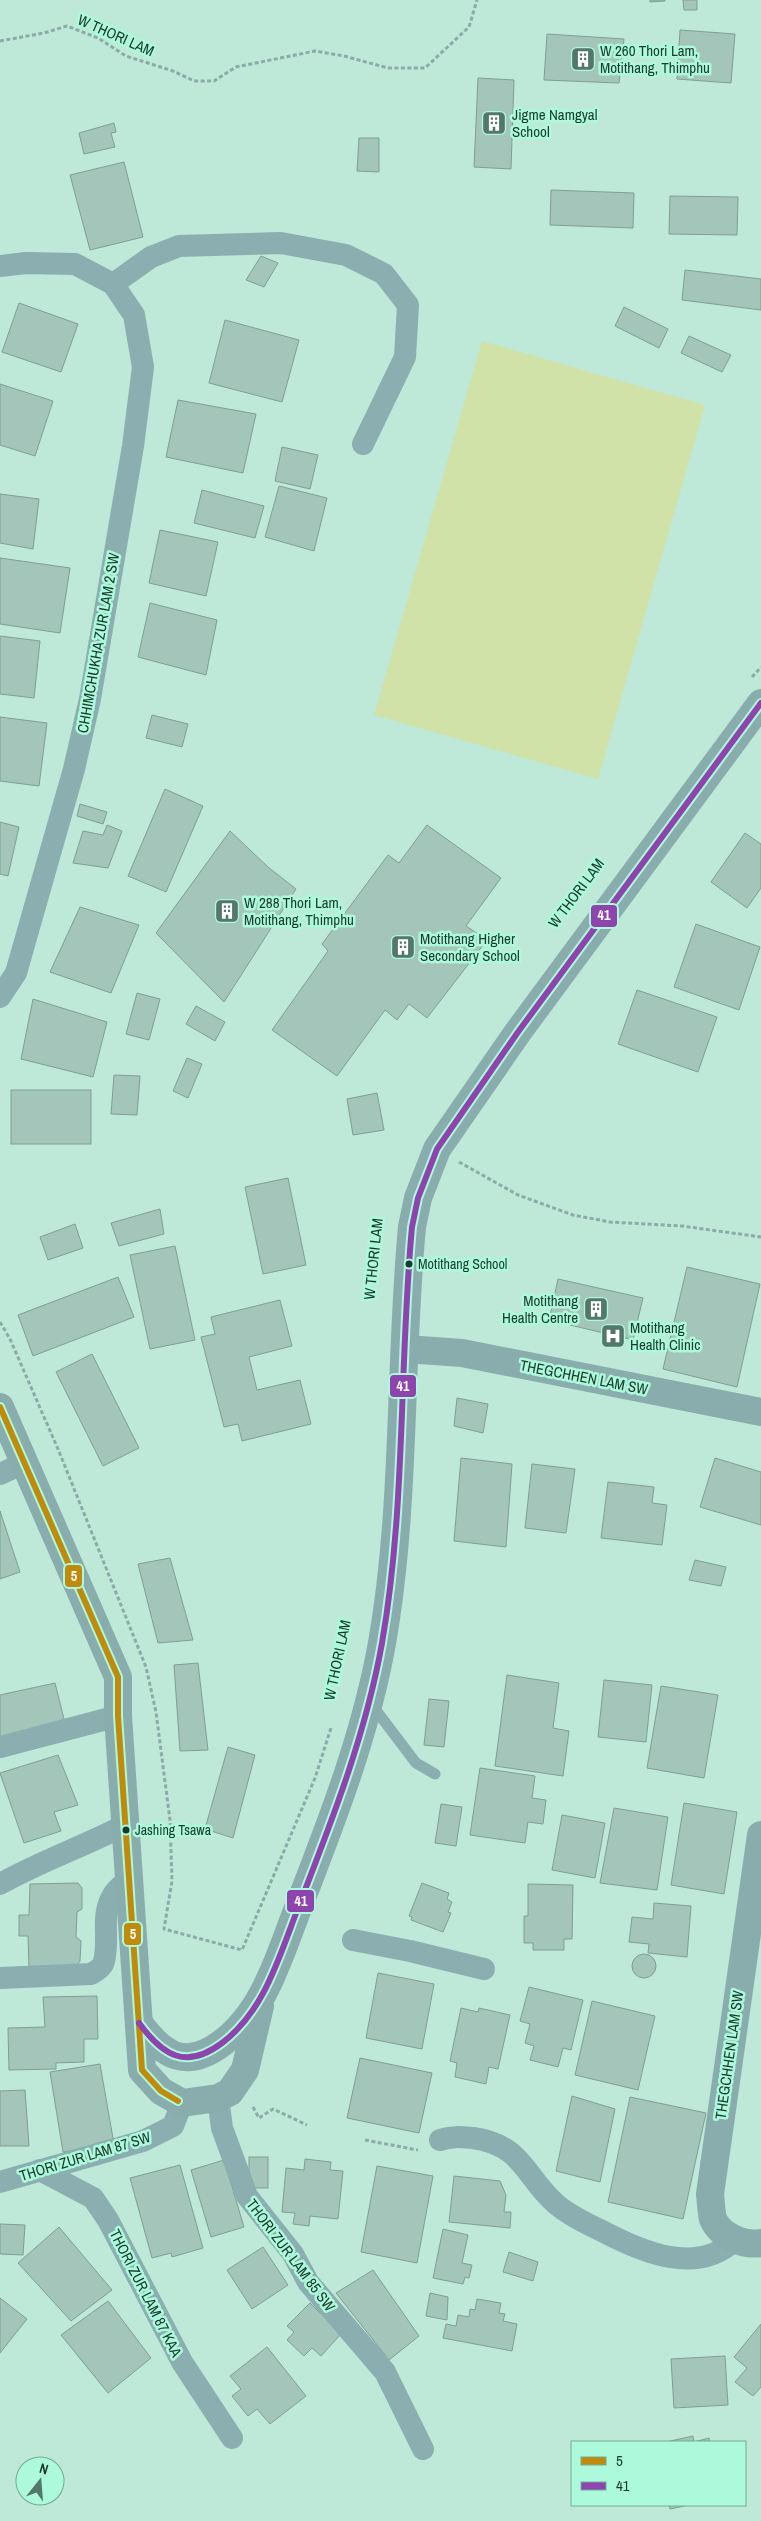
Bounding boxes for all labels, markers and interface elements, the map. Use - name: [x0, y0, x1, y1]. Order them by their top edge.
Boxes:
- street label: W THORI LAM: [74, 9, 158, 61]
- place label: W 260 Thori Lam, Motithang, Thimphu: [600, 40, 710, 78]
- building icon: W 260 Thori Lam, Motithang, Thimphu: [570, 46, 596, 72]
- place label: Jigme Namgyal School: [512, 104, 597, 142]
- building icon: Jigme Namgyal School: [481, 110, 507, 136]
- street label: CHHIMCHUKHA ZUR LAM 2 SW: [72, 551, 124, 735]
- street label: W THORI LAM: [543, 854, 609, 932]
- place label: W 288 Thori Lam, Motithang, Thimphu: [244, 892, 354, 930]
- building icon: W 288 Thori Lam, Motithang, Thimphu: [214, 898, 240, 924]
- line badge: 41: [590, 904, 618, 928]
- text: 41: [598, 906, 611, 924]
- place label: Motithang Higher Secondary School: [420, 928, 520, 966]
- building icon: Motithang Higher Secondary School: [390, 934, 416, 960]
- street label: W THORI LAM: [358, 1217, 388, 1301]
- place label: Motithang School: [418, 1255, 507, 1273]
- marker: Motithang School: [404, 1259, 414, 1269]
- place label: Motithang Health Centre: [502, 1290, 578, 1328]
- building icon: Motithang Health Centre: [583, 1296, 609, 1322]
- place label: Motithang Health Clinic: [630, 1317, 700, 1355]
- hospital icon: Motithang Health Clinic: [600, 1323, 626, 1349]
- street label: THEGCHHEN LAM SW: [518, 1354, 650, 1400]
- line badge: 41: [389, 1374, 417, 1398]
- text: 41: [397, 1377, 410, 1395]
- line badge: 5: [64, 1564, 83, 1588]
- text: 5: [71, 1567, 78, 1585]
- street label: W THORI LAM: [318, 1618, 356, 1702]
- place label: Jashing Tsawa: [135, 1821, 212, 1839]
- marker: Jashing Tsawa: [121, 1825, 131, 1835]
- line badge: 41: [286, 1889, 315, 1913]
- text: 41: [295, 1892, 308, 1910]
- line badge: 5: [123, 1922, 142, 1946]
- text: 5: [130, 1925, 137, 1943]
- street label: THEGCHHEN LAM SW: [710, 1989, 748, 2121]
- street label: THORI ZUR LAM 87 SW: [17, 2126, 153, 2186]
- street label: THORI ZUR LAM 85 SW: [242, 2194, 341, 2316]
- street label: THORI ZUR LAM 87 KAA: [105, 2226, 188, 2361]
- legend: [571, 2441, 746, 2506]
- text: 5: [616, 2450, 623, 2471]
- north arrow: [15, 2456, 65, 2506]
- text: N: [37, 2459, 50, 2478]
- text: 41: [616, 2475, 630, 2496]

